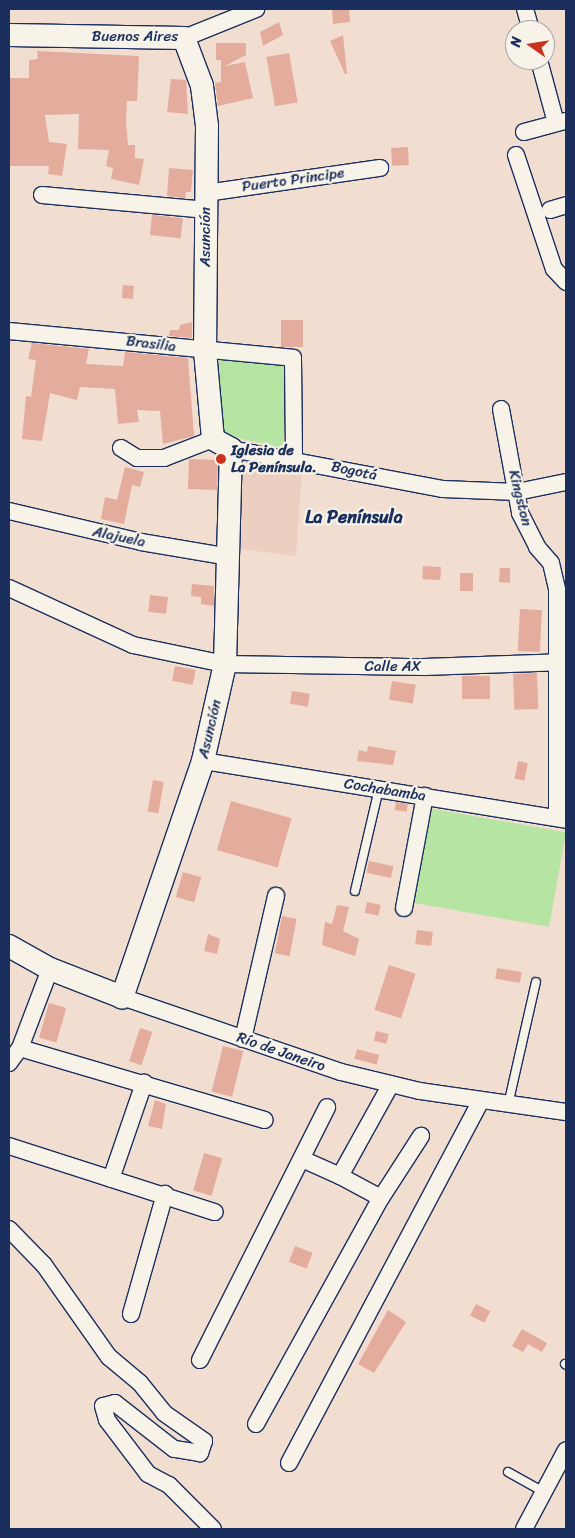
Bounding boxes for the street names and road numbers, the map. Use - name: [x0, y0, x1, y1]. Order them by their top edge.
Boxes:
- street label: Buenos Aires: [92, 28, 178, 46]
- street label: Puerto Principe: [241, 164, 345, 196]
- street label: Asunción: [197, 207, 215, 267]
- street label: Brasilia: [125, 332, 177, 356]
- street label: Bogotá: [329, 457, 379, 485]
- street label: Kingston: [504, 468, 536, 528]
- street label: Alajuela: [91, 523, 147, 551]
- street label: Calle AX: [365, 658, 421, 676]
- street label: Asunción: [194, 698, 226, 760]
- street label: Cochabamba: [343, 775, 427, 805]
- street label: Río de Janeiro: [234, 1028, 328, 1076]

